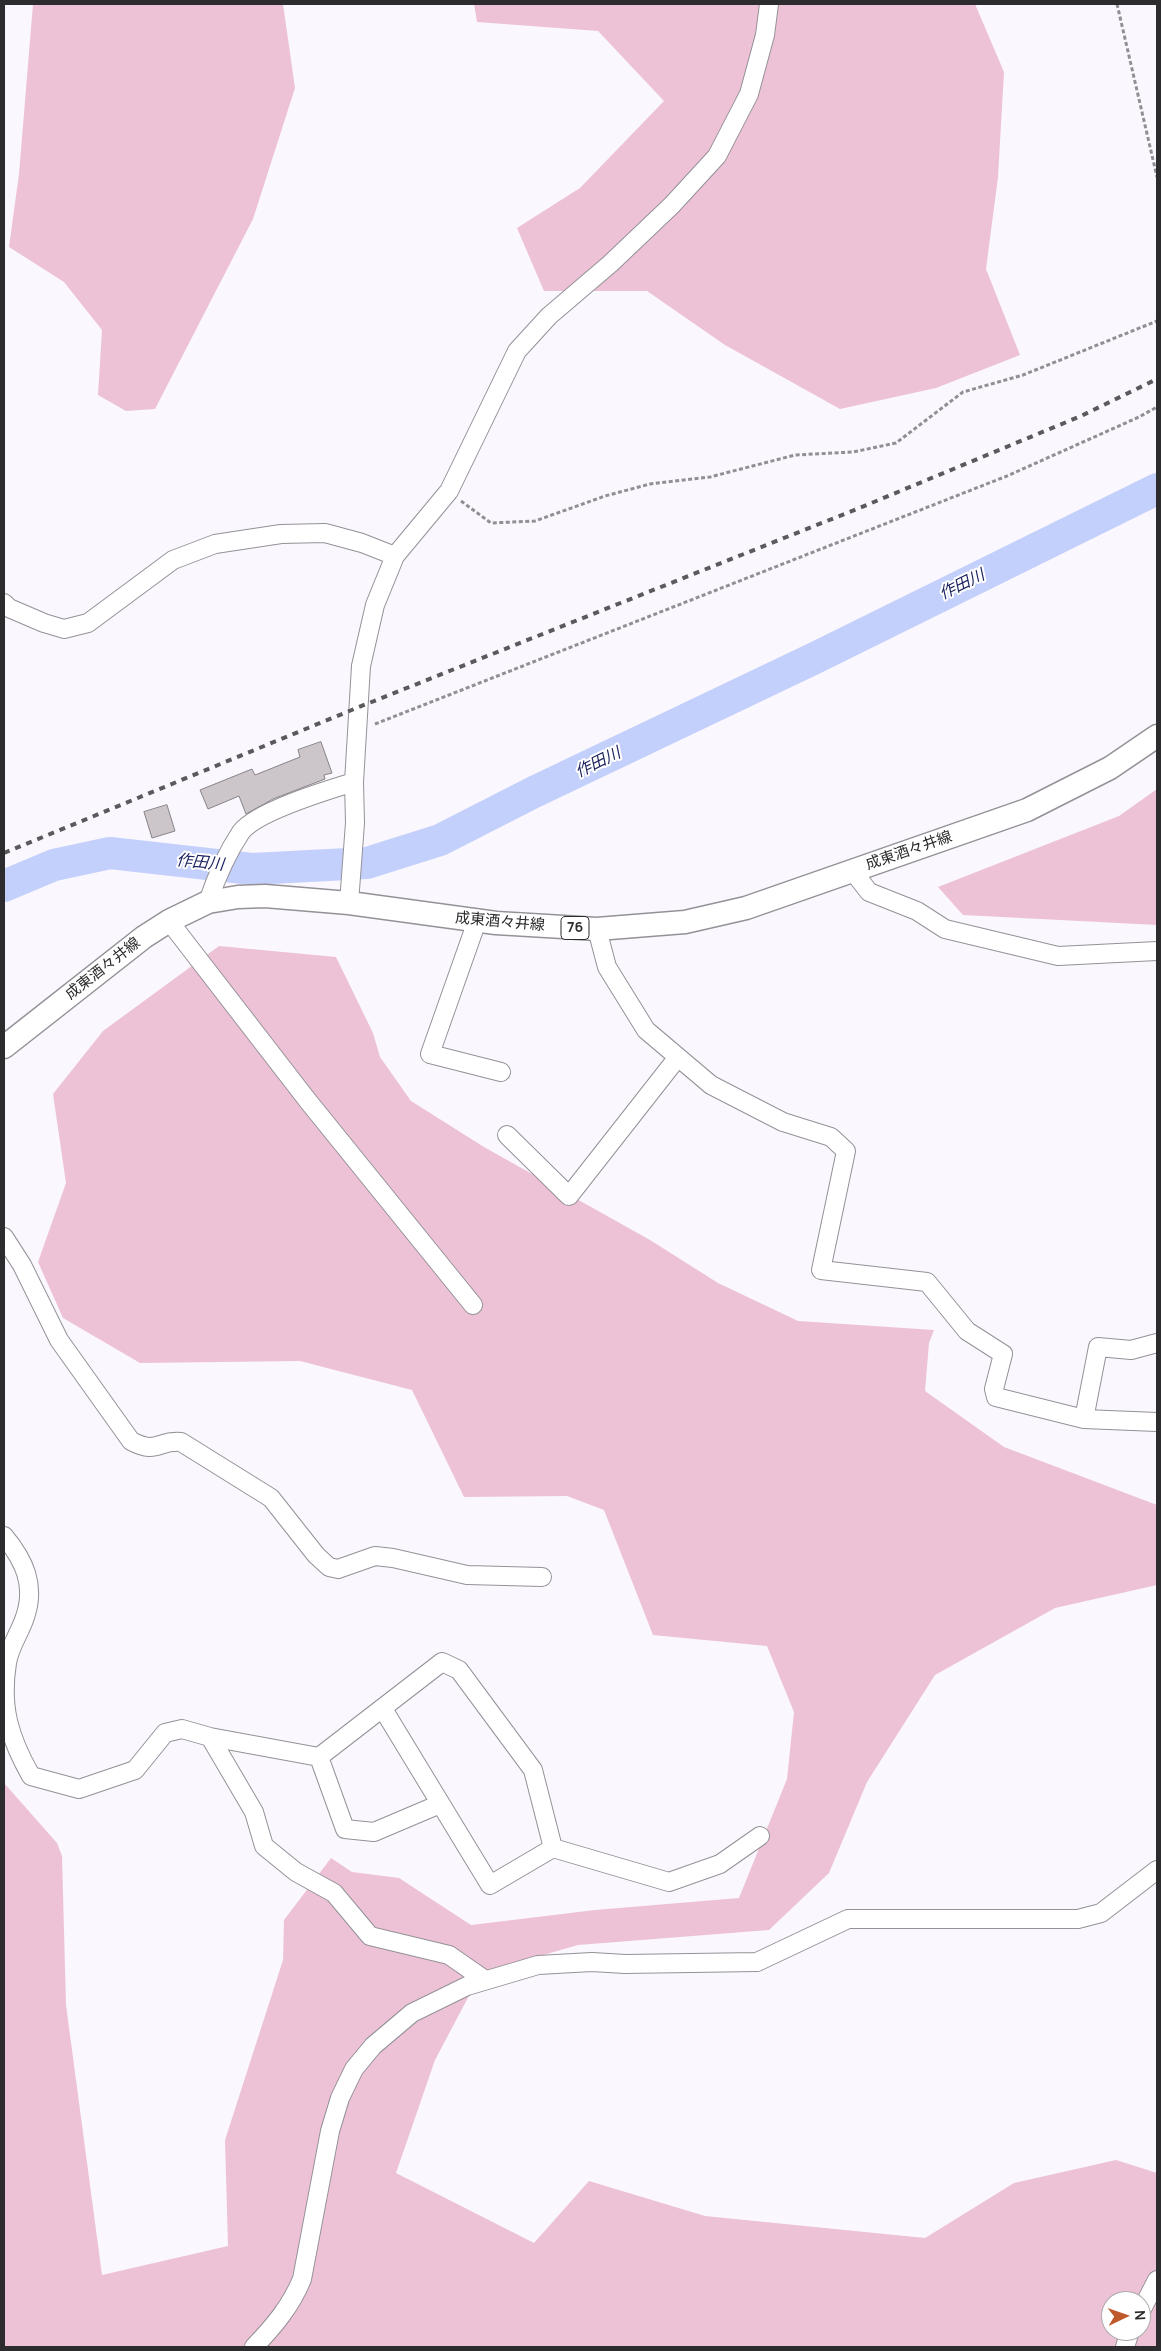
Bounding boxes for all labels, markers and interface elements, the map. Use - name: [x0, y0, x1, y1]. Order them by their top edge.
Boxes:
- water label: 作田川: [936, 566, 988, 604]
- water label: 作田川: [572, 744, 624, 782]
- street label: 成東酒々井線: [864, 828, 954, 874]
- water label: 作田川: [175, 851, 225, 875]
- street label: 成東酒々井線: [454, 909, 546, 935]
- road number: 76: [561, 916, 589, 940]
- street label: 成東酒々井線: [62, 934, 144, 1004]
- north arrow: [1101, 2291, 1151, 2341]
- text: N: [1131, 2310, 1150, 2321]

